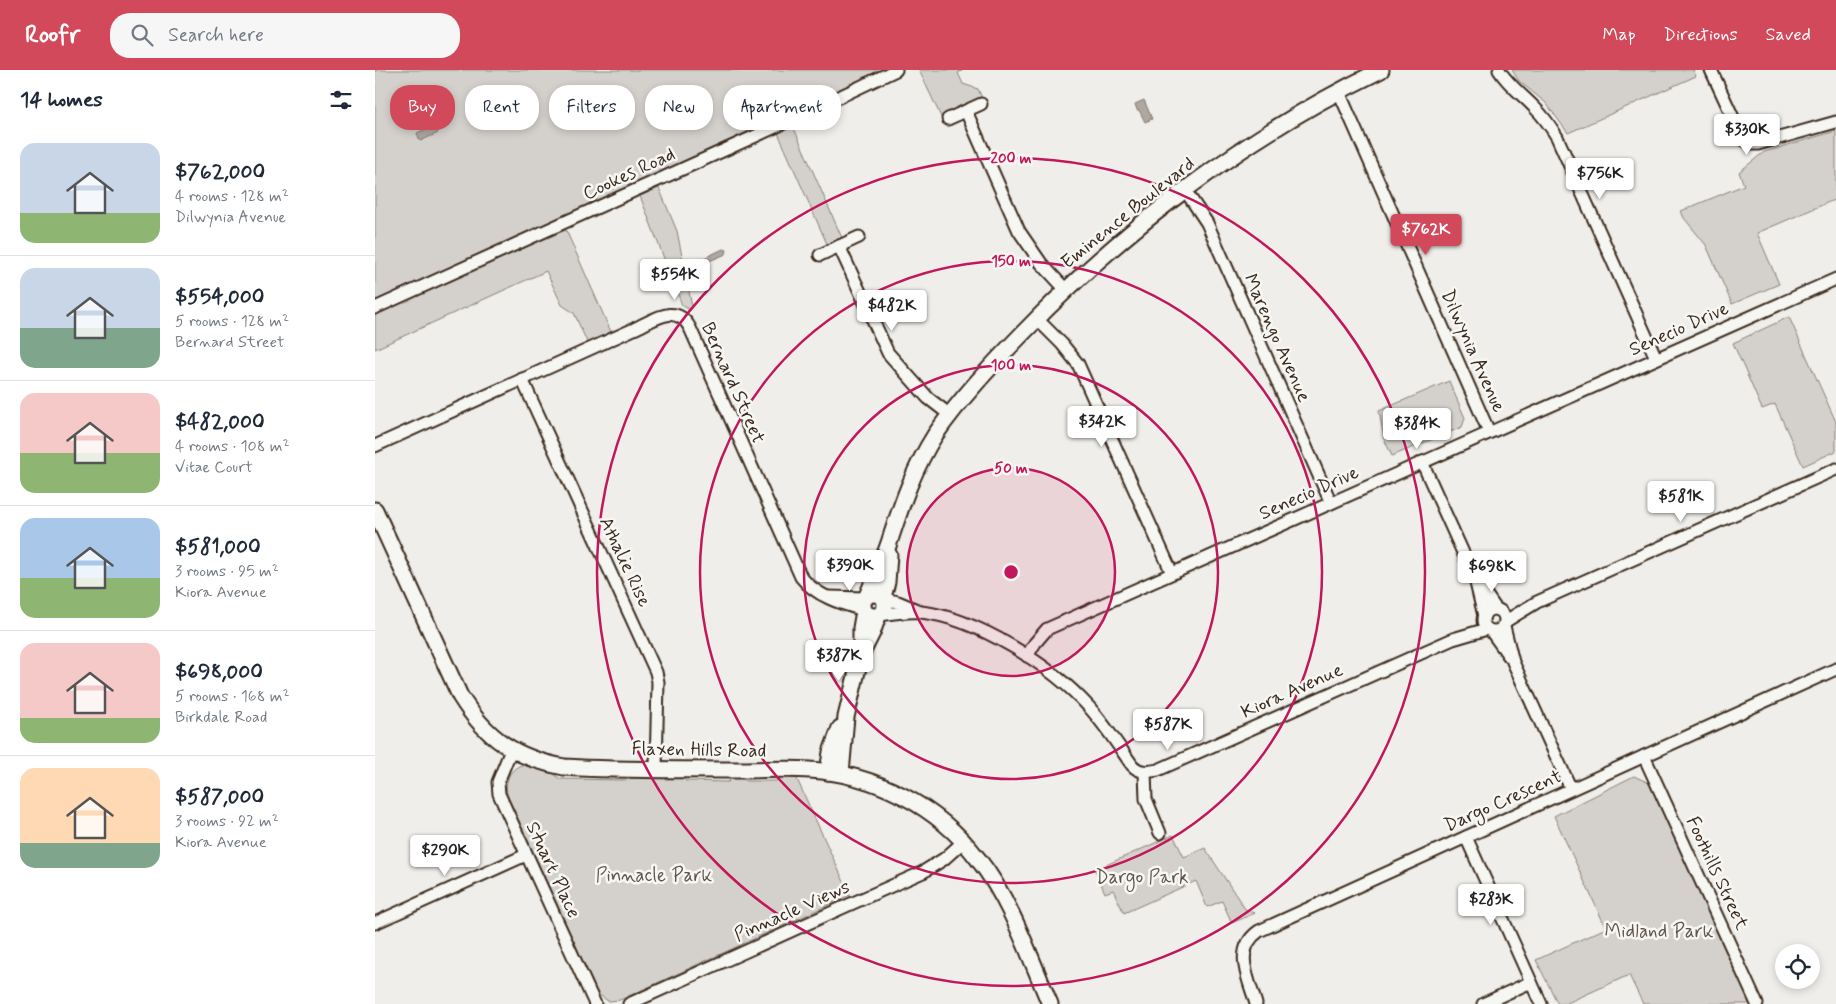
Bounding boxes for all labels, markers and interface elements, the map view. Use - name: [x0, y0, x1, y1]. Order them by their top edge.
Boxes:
- search box: [110, 13, 460, 58]
- text: Roofr: [25, 20, 80, 51]
- icon: search: [128, 21, 156, 49]
- text: Search here: [168, 23, 264, 48]
- text: Map: [1603, 23, 1636, 47]
- text: Directions: [1664, 23, 1738, 47]
- text: Saved: [1766, 23, 1811, 47]
- chip: Buy: [390, 85, 455, 130]
- chip: Rent: [465, 85, 539, 130]
- chip: Filters: [549, 85, 635, 130]
- chip: New: [645, 85, 713, 130]
- chip: Apartment: [723, 85, 841, 130]
- text: 14 homes: [20, 86, 103, 114]
- icon: filters: [327, 86, 355, 114]
- pin: $330K: [1712, 114, 1782, 156]
- text: $330K: [1725, 119, 1769, 140]
- street label: Cookes Road: [579, 142, 679, 206]
- text: 200 m: [991, 149, 1032, 169]
- street label: Eminence Boulevard: [1056, 151, 1200, 275]
- text: $762,000: [175, 158, 265, 186]
- pin: $756K: [1565, 158, 1635, 200]
- icon: home: [60, 163, 120, 223]
- text: $756K: [1577, 163, 1623, 184]
- text: 4 rooms · 128 m²: [175, 186, 289, 207]
- text: Dilwynia Avenue: [175, 207, 286, 228]
- pin: $762K: [1391, 214, 1461, 256]
- text: $762K: [1402, 219, 1450, 240]
- text: 150 m: [991, 252, 1031, 272]
- pin: $554K: [640, 258, 710, 301]
- text: $554K: [651, 264, 699, 285]
- street label: Marengo Avenue: [1237, 270, 1316, 407]
- text: $554,000: [175, 283, 264, 311]
- street label: Dilwynia Avenue: [1434, 286, 1511, 417]
- icon: home: [60, 288, 120, 348]
- pin: $482K: [857, 290, 927, 332]
- text: $482K: [868, 295, 916, 316]
- street label: Senecio Drive: [1625, 296, 1733, 362]
- text: 5 rooms · 128 m²: [175, 311, 289, 332]
- street label: Bernard Street: [695, 319, 771, 448]
- text: Bernard Street: [175, 332, 285, 353]
- text: 100 m: [991, 356, 1031, 376]
- pin: $342K: [1067, 406, 1137, 448]
- text: $482,000: [175, 408, 265, 436]
- pin: $384K: [1382, 408, 1452, 450]
- text: $342K: [1078, 411, 1126, 432]
- icon: home: [60, 413, 120, 473]
- text: $384K: [1394, 413, 1440, 434]
- text: 4 rooms · 108 m²: [175, 436, 290, 457]
- text: Vitae Court: [175, 457, 253, 478]
- text: 50 m: [994, 459, 1028, 479]
- street label: Senecio Drive: [1255, 460, 1363, 526]
- pin: $581K: [1646, 480, 1716, 523]
- text: $581K: [1658, 486, 1704, 507]
- street label: Athalie Rise: [593, 513, 657, 611]
- text: $581,000: [175, 533, 261, 561]
- icon: home: [60, 538, 120, 598]
- pin: $390K: [815, 550, 885, 592]
- pin: $698K: [1457, 550, 1527, 593]
- text: $390K: [826, 555, 874, 576]
- text: $698K: [1468, 556, 1516, 577]
- text: 3 rooms · 95 m²: [175, 561, 279, 582]
- centre of rings: [1002, 563, 1020, 581]
- text: Kiora Avenue: [175, 582, 267, 603]
- pin: $387K: [804, 640, 874, 682]
- text: $387K: [816, 645, 862, 666]
- street label: Kiora Avenue: [1237, 657, 1347, 725]
- text: $698,000: [175, 658, 263, 686]
- icon: home: [60, 663, 120, 723]
- text: 5 rooms · 168 m²: [175, 686, 290, 707]
- text: Birkdale Road: [175, 707, 267, 728]
- pin: $587K: [1133, 708, 1203, 751]
- text: $587K: [1144, 714, 1192, 735]
- street label: Flaxen Hills Road: [631, 736, 767, 764]
- street label: Dargo Crescent: [1440, 764, 1567, 840]
- text: $587,000: [175, 783, 264, 811]
- icon: home: [60, 788, 120, 848]
- text: 3 rooms · 92 m²: [175, 811, 279, 832]
- street label: Foothills Street: [1680, 812, 1754, 934]
- street label: Stuart Place: [520, 818, 586, 922]
- text: Kiora Avenue: [175, 832, 267, 853]
- pin: $290K: [410, 834, 480, 877]
- text: $290K: [421, 840, 469, 861]
- park label: Pinnacle Park: [596, 863, 712, 888]
- park label: Dargo Park: [1095, 865, 1189, 892]
- street label: Pinnacle Views: [730, 874, 854, 948]
- pin: $283K: [1456, 884, 1526, 926]
- text: $283K: [1469, 889, 1513, 910]
- park label: Midland Park: [1605, 919, 1714, 944]
- map controls: [1775, 944, 1820, 989]
- button: locate: [1775, 944, 1820, 989]

